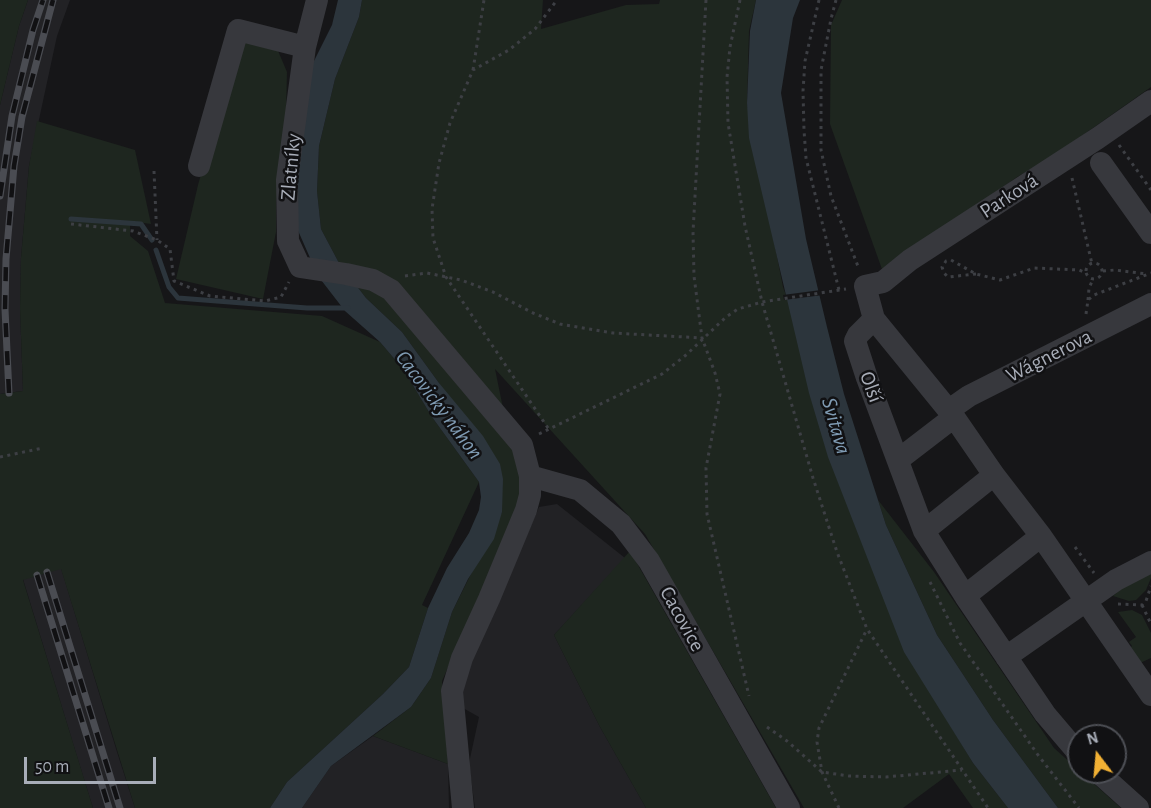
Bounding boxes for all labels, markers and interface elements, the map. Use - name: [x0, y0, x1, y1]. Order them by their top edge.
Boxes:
- street label: Zlatníky: [276, 132, 306, 202]
- street label: Parková: [975, 168, 1043, 224]
- street label: Wágnerova: [1002, 324, 1096, 388]
- water label: Cacovický náhon: [389, 345, 489, 465]
- street label: Olší: [854, 368, 888, 406]
- water label: Svitava: [815, 395, 857, 457]
- street label: Cacovice: [654, 582, 710, 656]
- north arrow: [1067, 724, 1127, 784]
- text: N: [1085, 729, 1100, 748]
- scale bar: [27, 745, 159, 783]
- text: 50 m: [35, 758, 69, 776]

